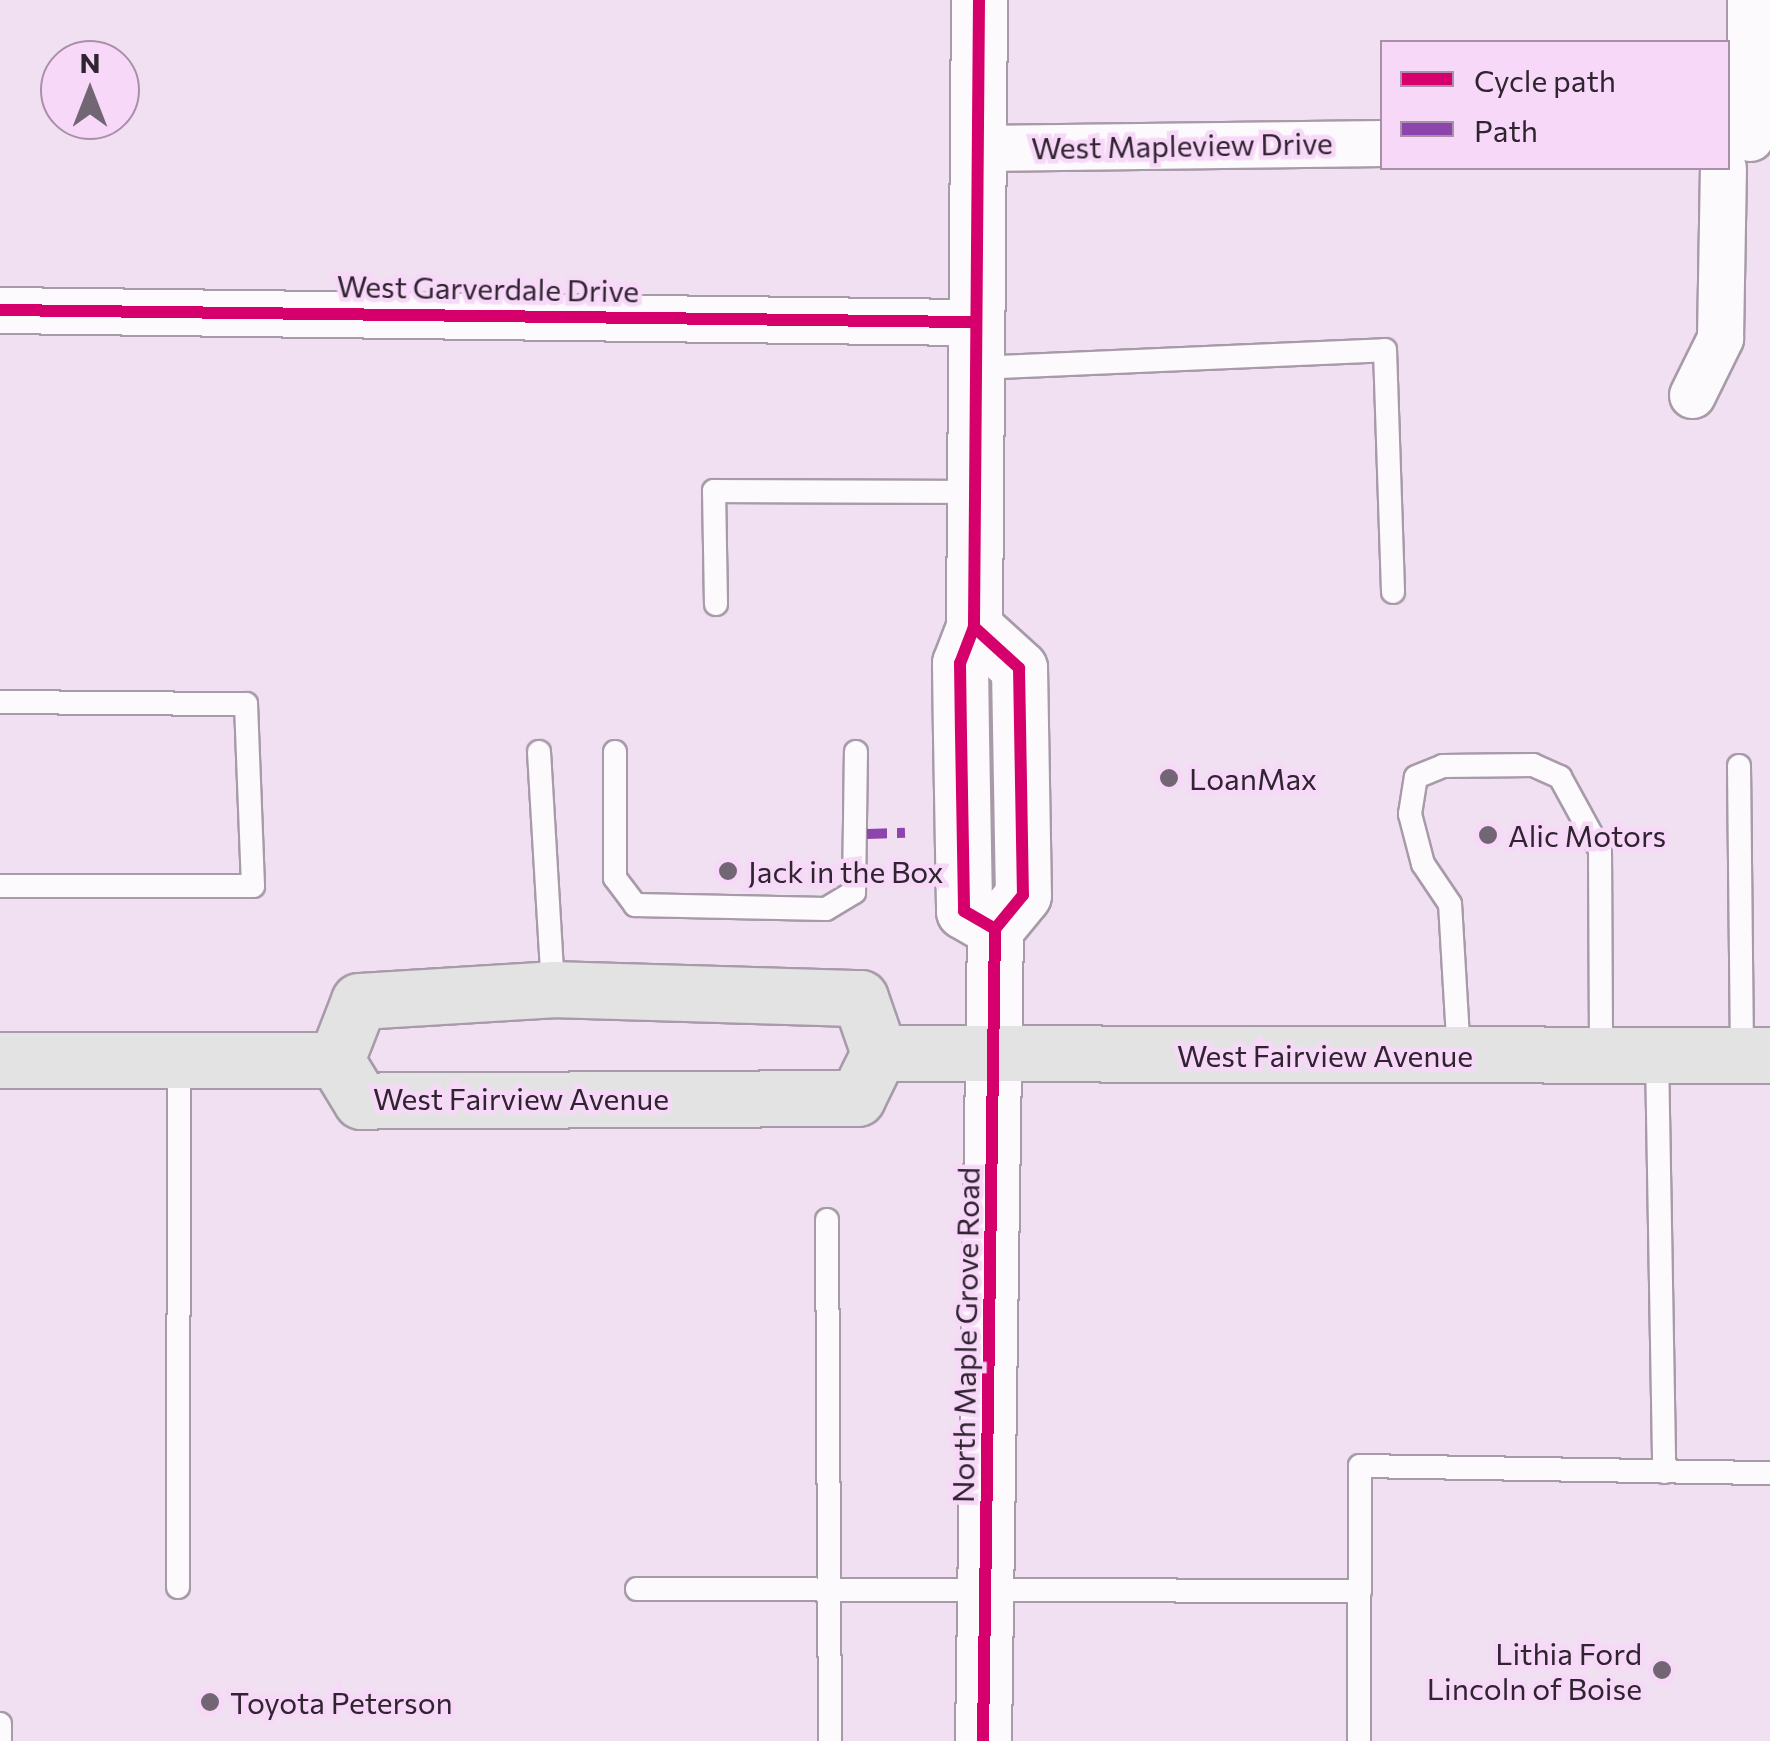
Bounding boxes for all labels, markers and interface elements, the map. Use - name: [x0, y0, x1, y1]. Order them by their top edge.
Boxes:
- north arrow: [40, 40, 140, 140]
- legend: [1380, 40, 1730, 170]
- text: N: [80, 45, 101, 79]
- text: Cycle path: [1474, 61, 1616, 98]
- text: Path: [1474, 111, 1538, 148]
- street label: West Mapleview Drive: [1031, 124, 1333, 166]
- street label: West Garverdale Drive: [336, 267, 640, 309]
- place label: LoanMax: [1189, 760, 1317, 796]
- marker: LoanMax: [1158, 767, 1180, 789]
- place label: Alic Motors: [1508, 817, 1666, 853]
- marker: Alic Motors: [1477, 824, 1499, 846]
- place label: Jack in the Box: [748, 853, 944, 889]
- marker: Jack in the Box: [717, 860, 739, 882]
- street label: West Fairview Avenue: [1177, 1037, 1473, 1073]
- street label: West Fairview Avenue: [373, 1080, 669, 1116]
- street label: North Maple Grove Road: [944, 1167, 986, 1503]
- place label: Lithia Ford Lincoln of Boise: [1427, 1635, 1642, 1706]
- marker: Lithia Ford Lincoln of Boise: [1651, 1659, 1673, 1681]
- place label: Toyota Peterson: [230, 1684, 453, 1720]
- marker: Toyota Peterson: [199, 1691, 221, 1713]

